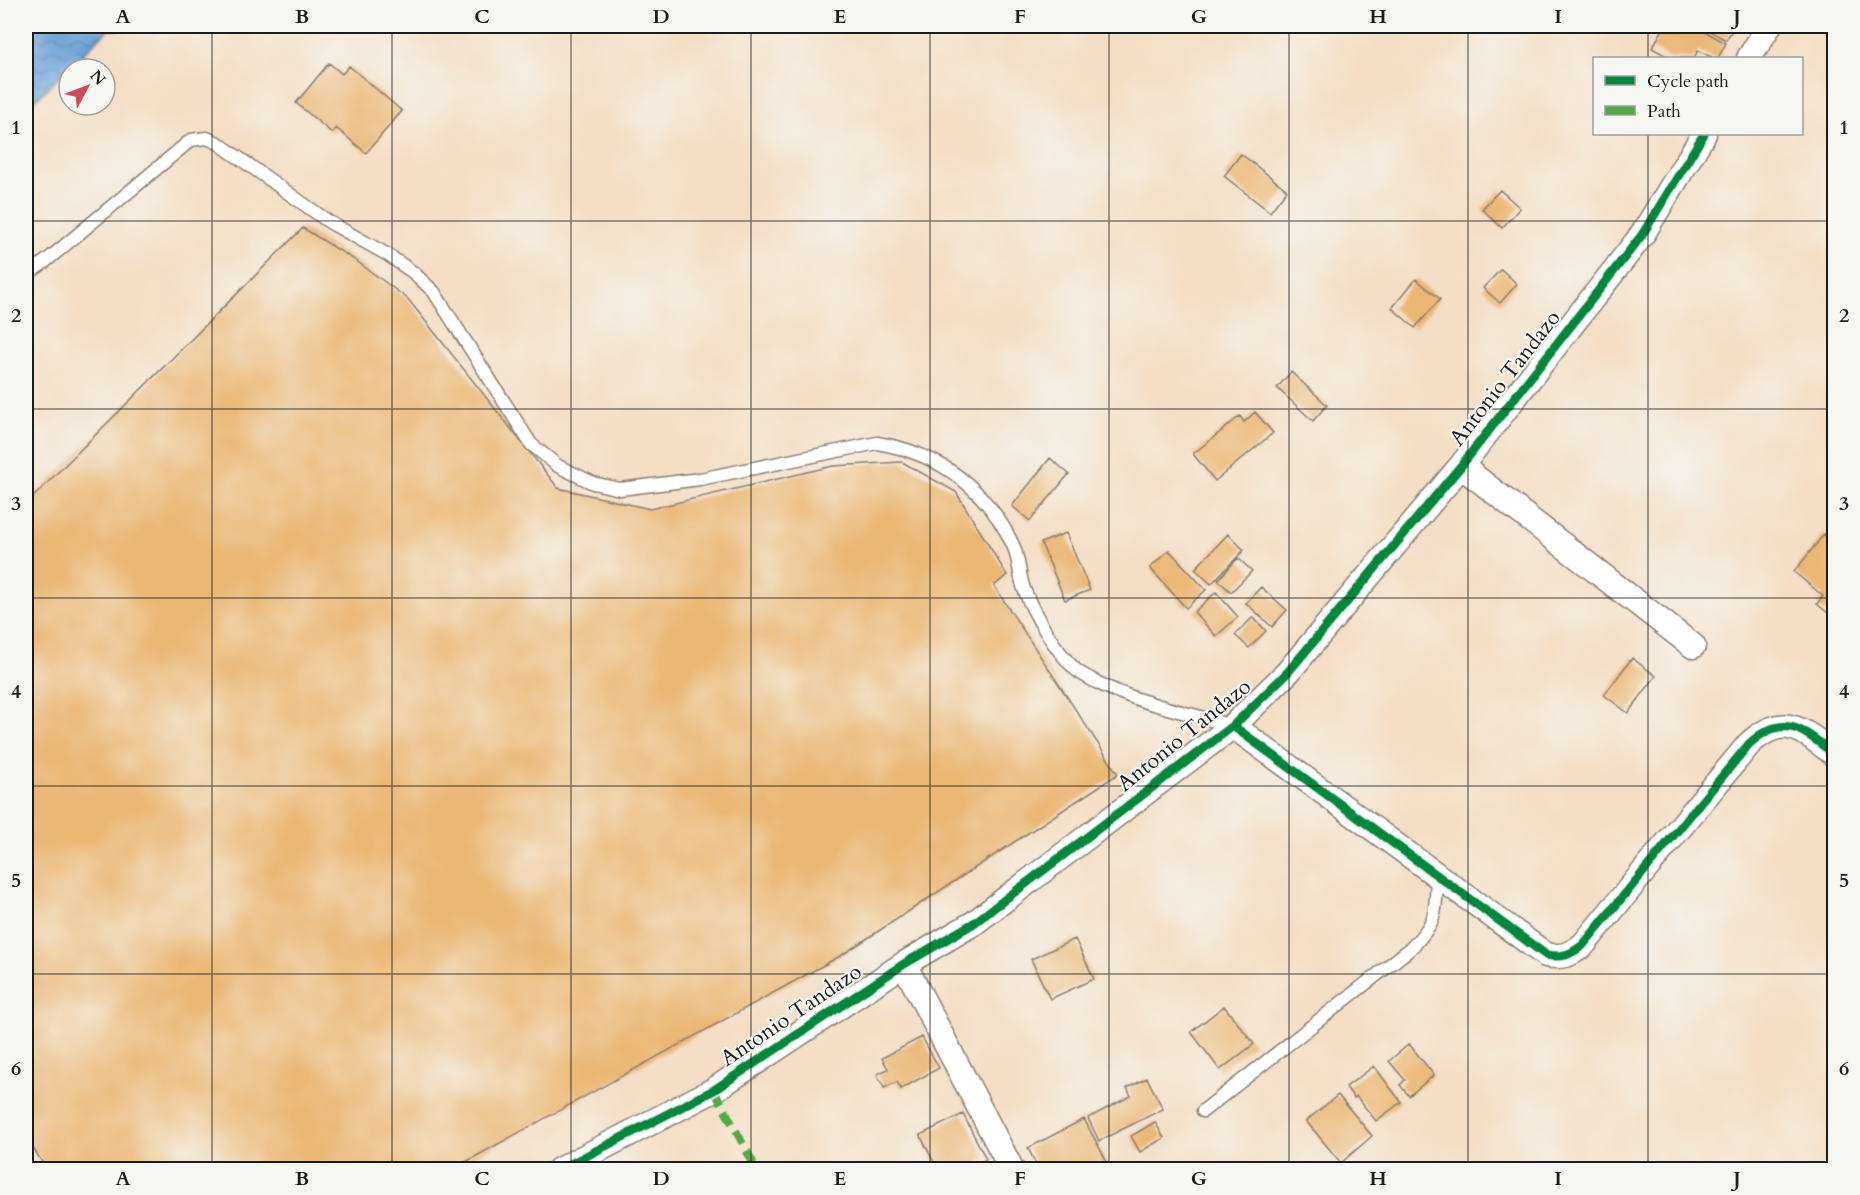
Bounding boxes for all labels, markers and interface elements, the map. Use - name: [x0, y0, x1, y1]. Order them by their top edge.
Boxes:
- text: A: [115, 3, 131, 30]
- text: B: [295, 3, 309, 30]
- text: C: [474, 3, 490, 30]
- text: D: [652, 3, 670, 30]
- text: E: [834, 3, 846, 30]
- text: F: [1014, 3, 1026, 30]
- text: G: [1191, 3, 1207, 30]
- text: H: [1369, 3, 1387, 30]
- text: I: [1554, 3, 1562, 30]
- text: J: [1730, 3, 1741, 30]
- north arrow: [57, 57, 117, 117]
- legend: [1593, 57, 1803, 135]
- text: N: [85, 65, 110, 90]
- text: Cycle path: [1647, 69, 1729, 94]
- text: Path: [1647, 99, 1681, 124]
- text: 1: [11, 114, 21, 141]
- text: 1: [1839, 114, 1849, 141]
- text: 2: [11, 302, 21, 329]
- text: 2: [1839, 302, 1849, 329]
- street label: Antonio Tandazo: [1443, 304, 1568, 452]
- text: 3: [11, 490, 21, 517]
- text: 3: [1839, 490, 1849, 517]
- street label: Antonio Tandazo: [1111, 671, 1257, 798]
- text: 4: [11, 678, 21, 705]
- text: 4: [1839, 678, 1849, 705]
- text: 5: [11, 867, 21, 894]
- text: 5: [1839, 867, 1849, 894]
- street label: Antonio Tandazo: [714, 956, 868, 1073]
- text: 6: [11, 1055, 21, 1082]
- text: 6: [1839, 1055, 1849, 1082]
- text: A: [115, 1165, 131, 1192]
- text: B: [295, 1165, 309, 1192]
- text: C: [474, 1165, 490, 1192]
- text: D: [652, 1165, 670, 1192]
- text: E: [834, 1165, 846, 1192]
- text: F: [1014, 1165, 1026, 1192]
- text: G: [1191, 1165, 1207, 1192]
- text: H: [1369, 1165, 1387, 1192]
- text: I: [1554, 1165, 1562, 1192]
- text: J: [1730, 1165, 1741, 1192]

